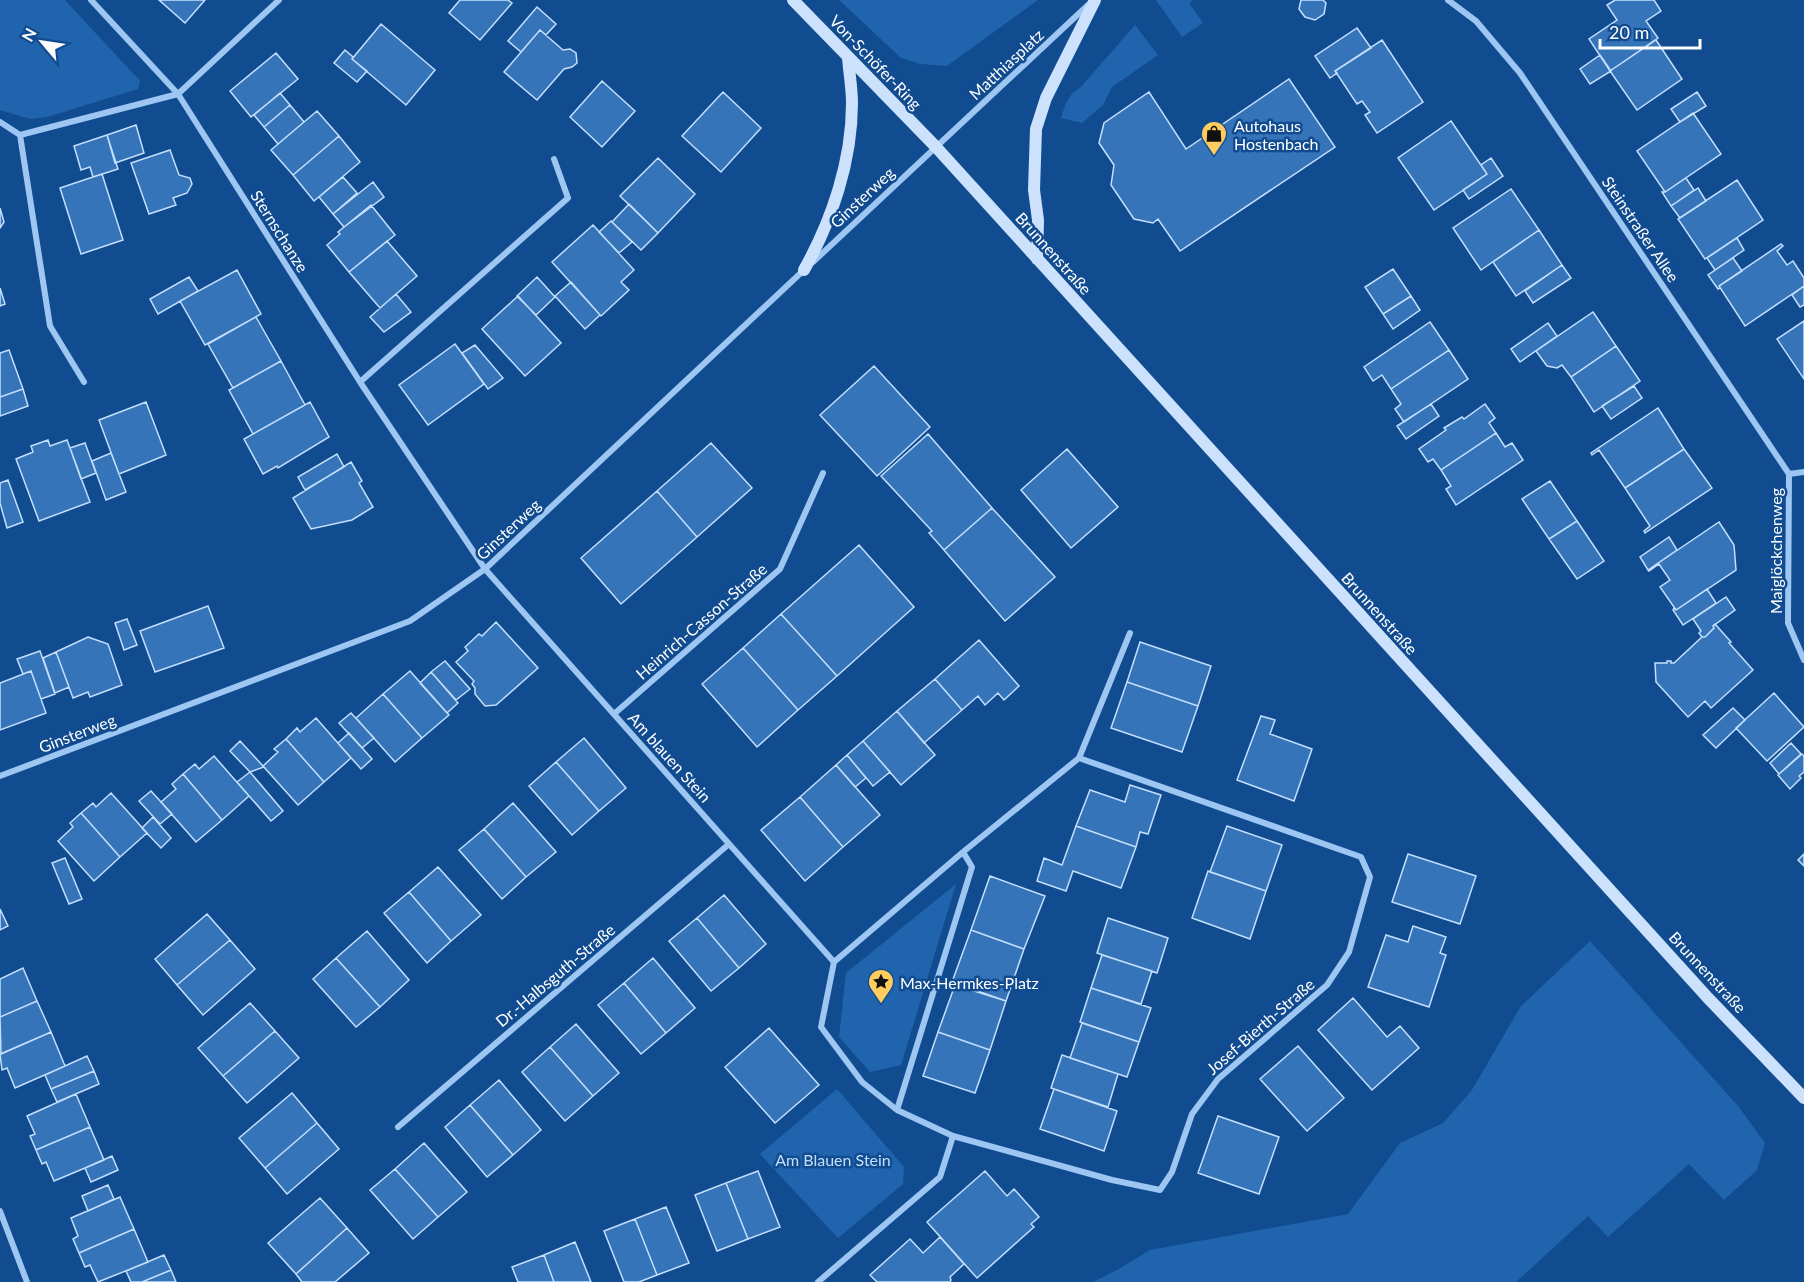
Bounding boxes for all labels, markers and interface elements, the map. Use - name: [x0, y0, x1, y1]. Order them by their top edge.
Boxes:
- street label: Von-Schöfer-Ring: [826, 11, 926, 113]
- north arrow: [12, 12, 72, 72]
- scale bar: [1600, 12, 1700, 50]
- text: 20 m: [1609, 21, 1649, 43]
- text: N: [17, 24, 40, 44]
- street label: Matthiasplatz: [965, 25, 1047, 103]
- place label: Autohaus Hostenbach: [1234, 116, 1319, 153]
- shop icon: Autohaus Hostenbach: [1199, 119, 1229, 157]
- street label: Ginsterweg: [826, 163, 898, 231]
- street label: Steinstraßer Allee: [1599, 172, 1683, 286]
- street label: Sternschanze: [247, 186, 313, 276]
- street label: Brunnenstraße: [1012, 208, 1096, 298]
- street label: Maiglöckchenweg: [1766, 488, 1785, 614]
- street label: Ginsterweg: [472, 495, 544, 563]
- street label: Heinrich-Casson-Straße: [632, 559, 770, 683]
- street label: Brunnenstraße: [1338, 568, 1422, 658]
- street label: Am blauen Stein: [625, 708, 715, 806]
- street label: Ginsterweg: [36, 710, 118, 756]
- street label: Dr.-Halbsguth-Straße: [492, 920, 618, 1030]
- street label: Brunnenstraße: [1666, 927, 1750, 1017]
- place icon: Max-Hermkes-Platz: [866, 967, 896, 1005]
- place label: Max-Hermkes-Platz: [900, 973, 1039, 992]
- street label: Josef-Bierth-Straße: [1202, 974, 1318, 1078]
- park label: Am Blauen Stein: [775, 1150, 891, 1169]

